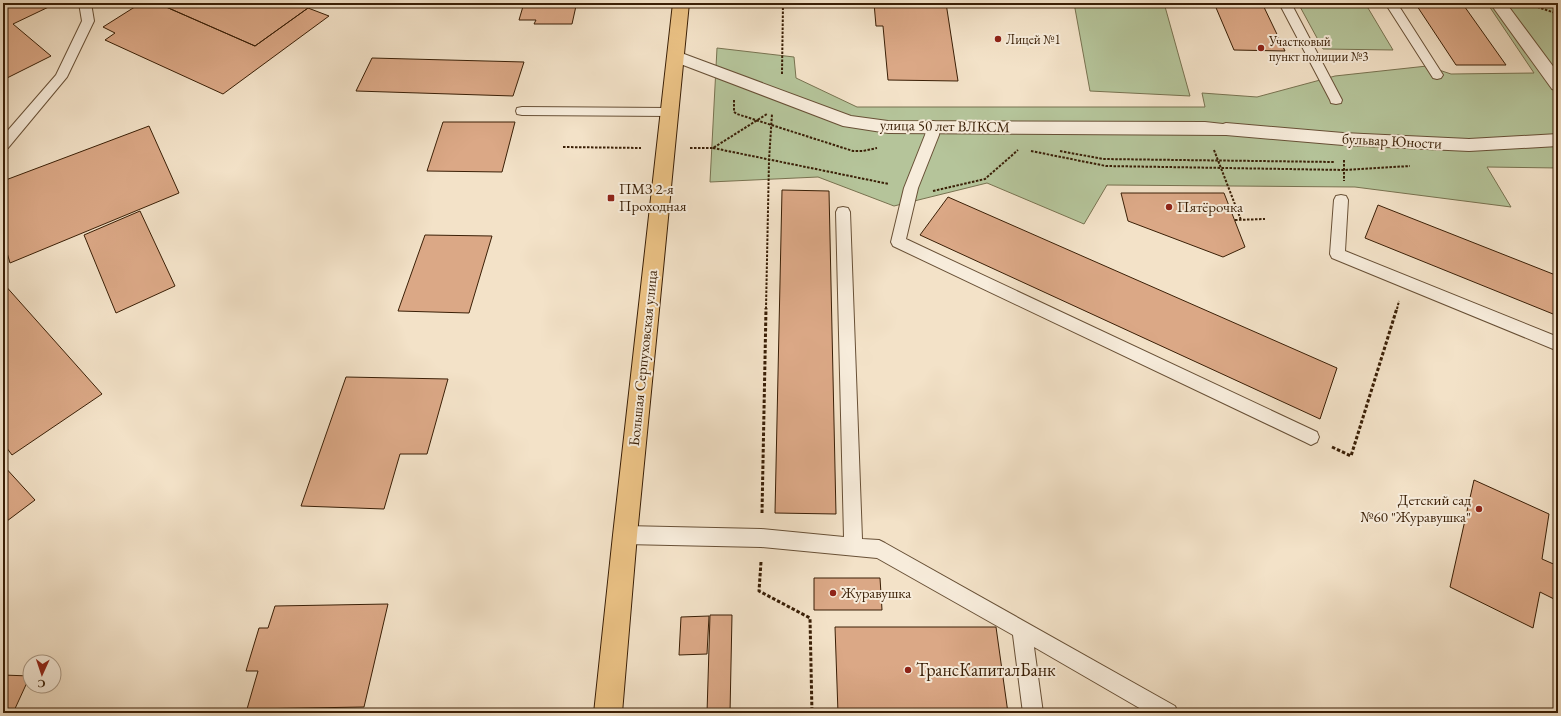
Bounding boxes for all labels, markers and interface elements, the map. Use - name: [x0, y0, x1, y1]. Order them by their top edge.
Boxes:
- place label: Лицей №1: [1006, 31, 1061, 48]
- place label: Участковый пункт полиции №3: [1268, 33, 1368, 65]
- marker: Лицей №1: [993, 34, 1003, 44]
- marker: Участковый пункт полиции №3: [1256, 43, 1266, 53]
- street label: улица 50 лет ВЛКСМ: [880, 115, 1010, 136]
- street label: бульвар Юности: [1342, 128, 1442, 153]
- place label: ПМЗ 2-я Проходная: [619, 179, 687, 215]
- marker: ПМЗ 2-я Проходная: [606, 193, 616, 203]
- place label: Пятёрочка: [1177, 197, 1243, 216]
- marker: Пятёрочка: [1164, 202, 1174, 212]
- street label: Большая Серпуховская улица: [624, 269, 661, 447]
- place label: Детский сад №60 "Журавушка": [1361, 490, 1471, 526]
- marker: Детский сад №60 "Журавушка": [1474, 504, 1484, 514]
- place label: Журавушка: [840, 583, 911, 602]
- marker: Журавушка: [828, 588, 838, 598]
- north arrow: [22, 654, 62, 694]
- place label: ТрансКапиталБанк: [916, 658, 1056, 681]
- marker: ТрансКапиталБанк: [903, 665, 913, 675]
- text: С: [37, 677, 46, 691]

